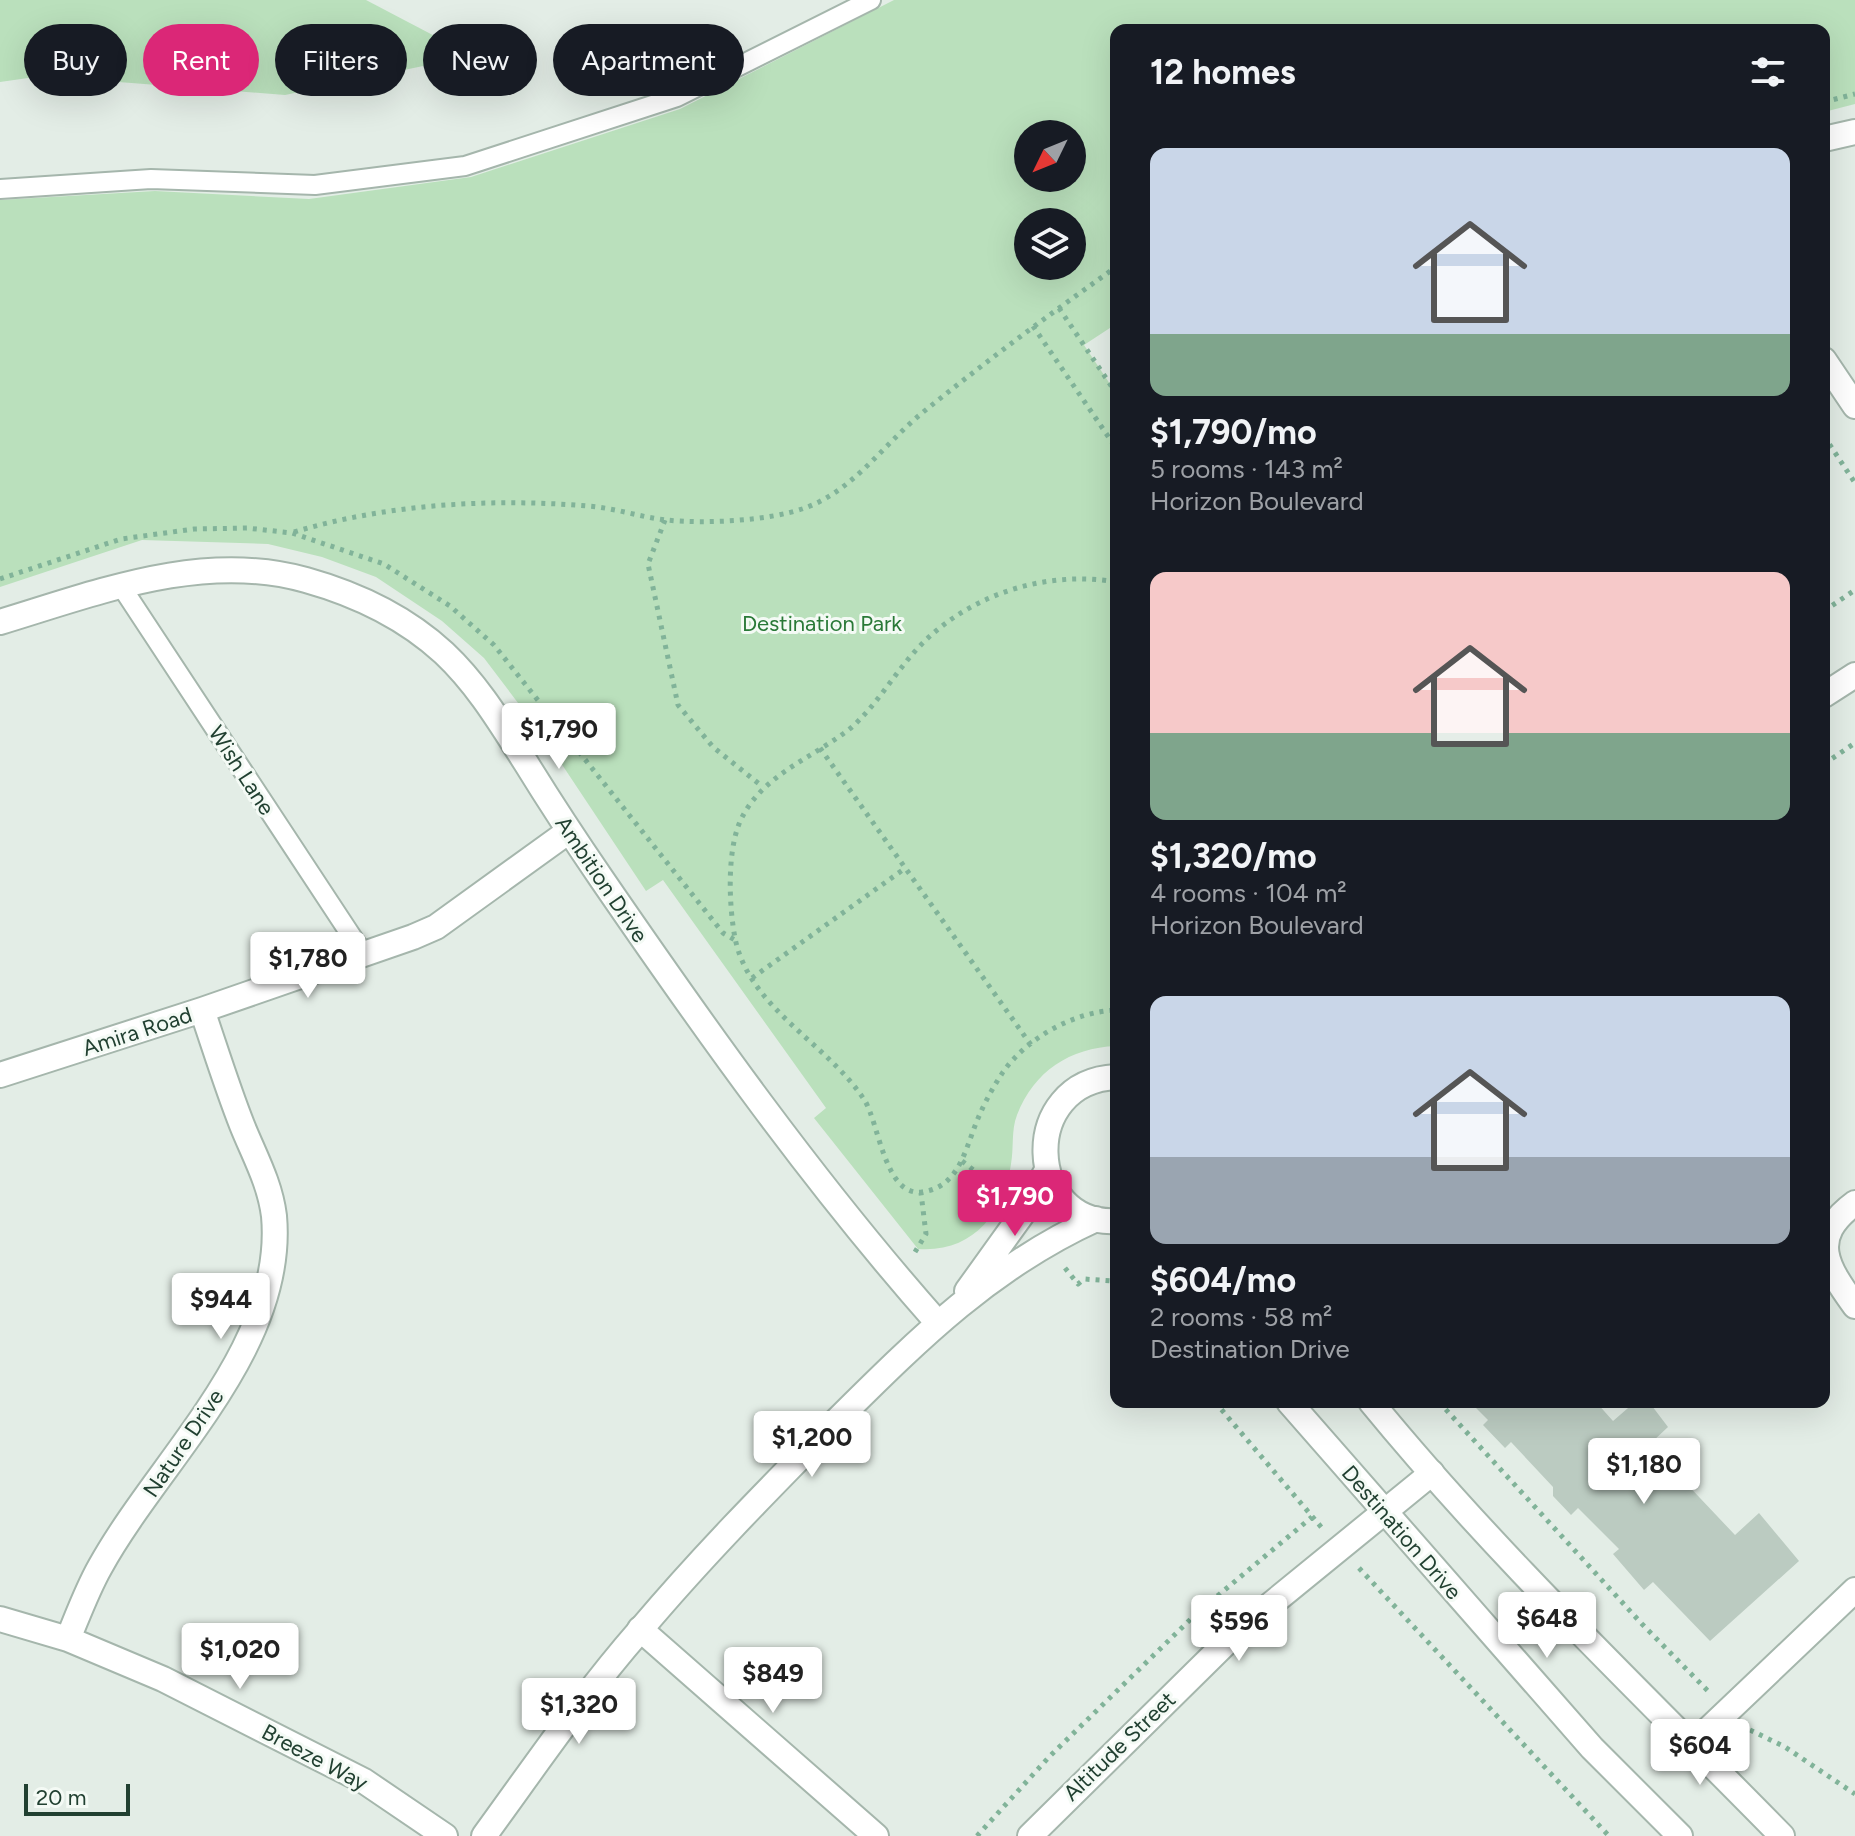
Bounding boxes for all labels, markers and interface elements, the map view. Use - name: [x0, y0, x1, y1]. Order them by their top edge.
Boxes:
- chip: Buy: [24, 24, 127, 96]
- chip: Rent: [143, 24, 259, 96]
- chip: Filters: [275, 24, 407, 96]
- chip: New: [423, 24, 537, 96]
- chip: Apartment: [553, 24, 744, 96]
- icon: filters: [1746, 50, 1790, 94]
- text: 12 homes: [1150, 52, 1296, 93]
- north arrow: [1014, 120, 1086, 192]
- map controls: [1014, 120, 1086, 280]
- icon: home: [1398, 200, 1542, 344]
- button: layers: [1014, 208, 1086, 280]
- text: $1,790/mo: [1150, 412, 1317, 453]
- text: 5 rooms · 143 m²: [1150, 453, 1343, 485]
- text: Horizon Boulevard: [1150, 485, 1364, 517]
- park label: Destination Park: [742, 610, 902, 637]
- icon: home: [1398, 624, 1542, 768]
- pin: $1,790: [494, 703, 624, 771]
- text: $1,790: [520, 713, 598, 745]
- street label: Wish Lane: [203, 721, 280, 820]
- street label: Ambition Drive: [549, 811, 654, 948]
- text: $1,320/mo: [1150, 836, 1317, 877]
- text: 4 rooms · 104 m²: [1150, 877, 1347, 909]
- text: Horizon Boulevard: [1150, 909, 1364, 941]
- pin: $1,780: [243, 932, 373, 1000]
- text: $1,780: [268, 942, 348, 974]
- street label: Amira Road: [79, 1001, 195, 1062]
- icon: home: [1398, 1048, 1542, 1192]
- pin: $1,790: [950, 1170, 1080, 1238]
- text: $1,790: [976, 1180, 1054, 1212]
- text: $604/mo: [1150, 1260, 1296, 1301]
- pin: $944: [174, 1273, 268, 1341]
- text: $944: [190, 1283, 252, 1315]
- text: 2 rooms · 58 m²: [1150, 1301, 1332, 1333]
- text: Destination Drive: [1150, 1333, 1350, 1365]
- street label: Nature Drive: [137, 1384, 229, 1502]
- pin: $1,200: [747, 1411, 877, 1479]
- text: $1,200: [772, 1421, 852, 1453]
- pin: $1,180: [1579, 1438, 1709, 1506]
- text: $1,180: [1606, 1448, 1682, 1480]
- street label: Destination Drive: [1336, 1460, 1467, 1605]
- pin: $648: [1500, 1592, 1594, 1660]
- pin: $596: [1192, 1595, 1286, 1663]
- text: $648: [1516, 1602, 1578, 1634]
- text: $596: [1209, 1605, 1269, 1637]
- pin: $1,020: [175, 1623, 305, 1691]
- text: $1,020: [200, 1633, 280, 1665]
- pin: $849: [726, 1647, 820, 1715]
- text: $849: [742, 1657, 804, 1689]
- pin: $1,320: [514, 1678, 644, 1746]
- street label: Altitude Street: [1058, 1686, 1181, 1807]
- text: $1,320: [540, 1688, 618, 1720]
- street label: Breeze Way: [257, 1718, 373, 1797]
- pin: $604: [1653, 1719, 1747, 1787]
- text: $604: [1669, 1729, 1731, 1761]
- scale bar: [24, 1780, 130, 1816]
- text: 20 m: [36, 1784, 87, 1811]

